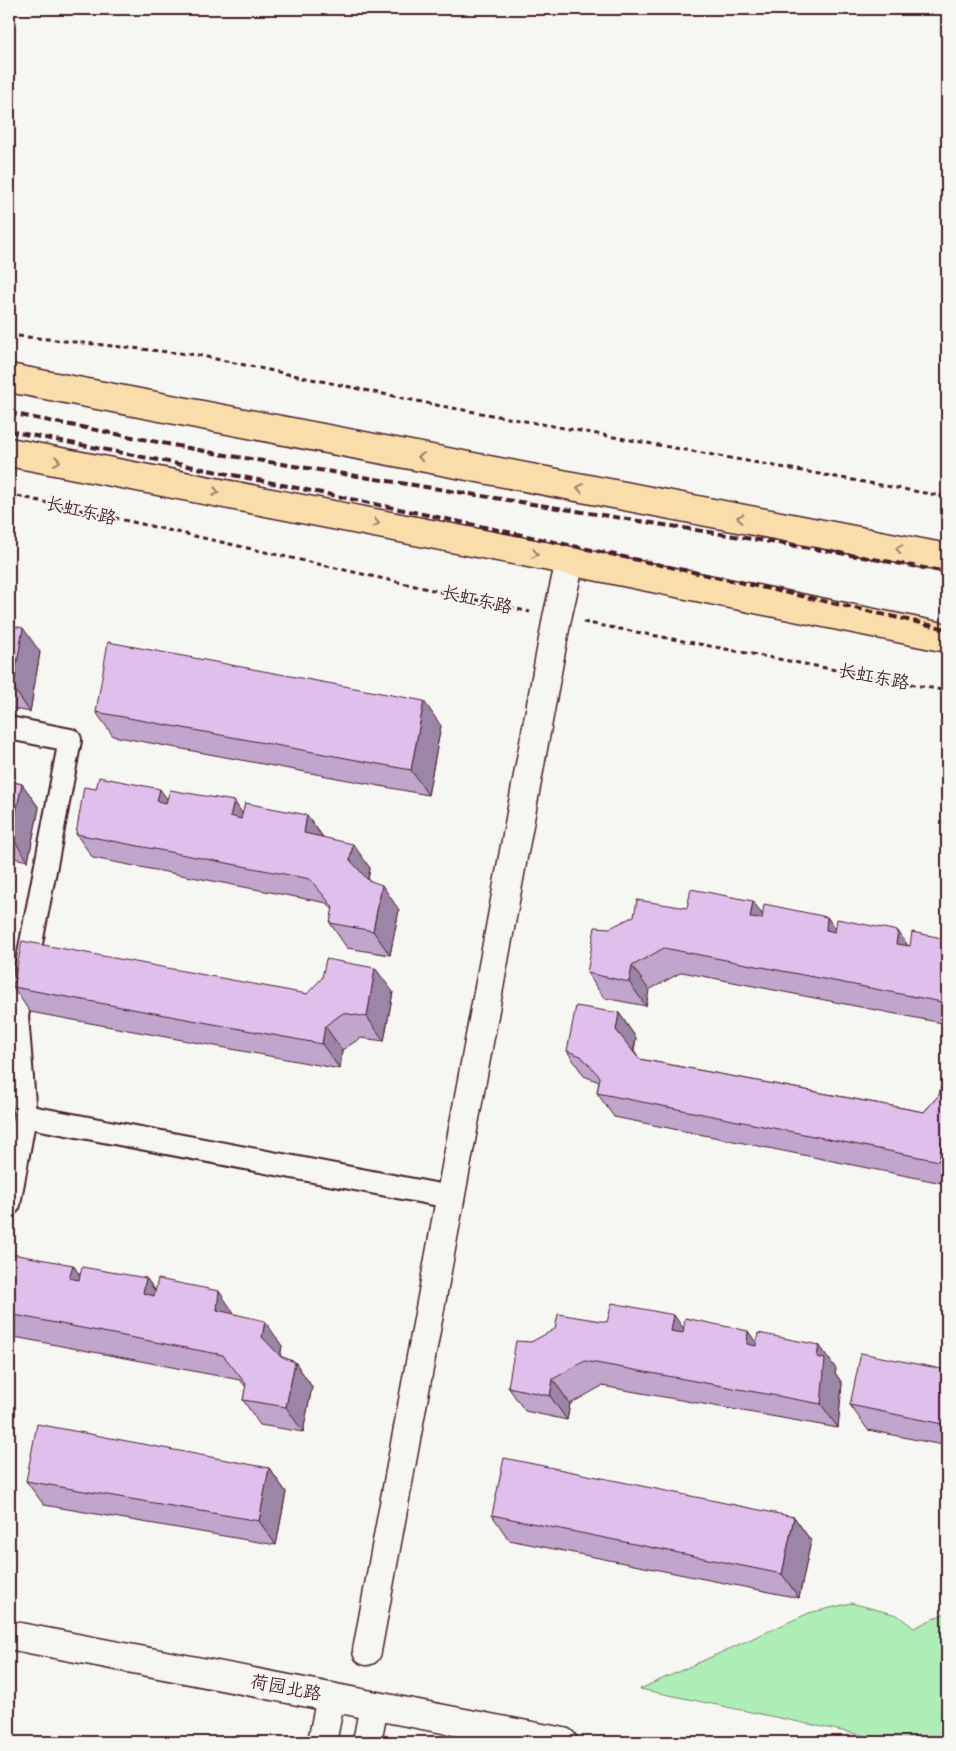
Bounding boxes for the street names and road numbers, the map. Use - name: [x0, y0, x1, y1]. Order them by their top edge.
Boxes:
- street label: 长虹东路: [43, 491, 119, 531]
- street label: 长虹东路: [439, 580, 515, 620]
- street label: 长虹东路: [836, 658, 912, 696]
- street label: 荷园北路: [248, 1669, 324, 1707]

